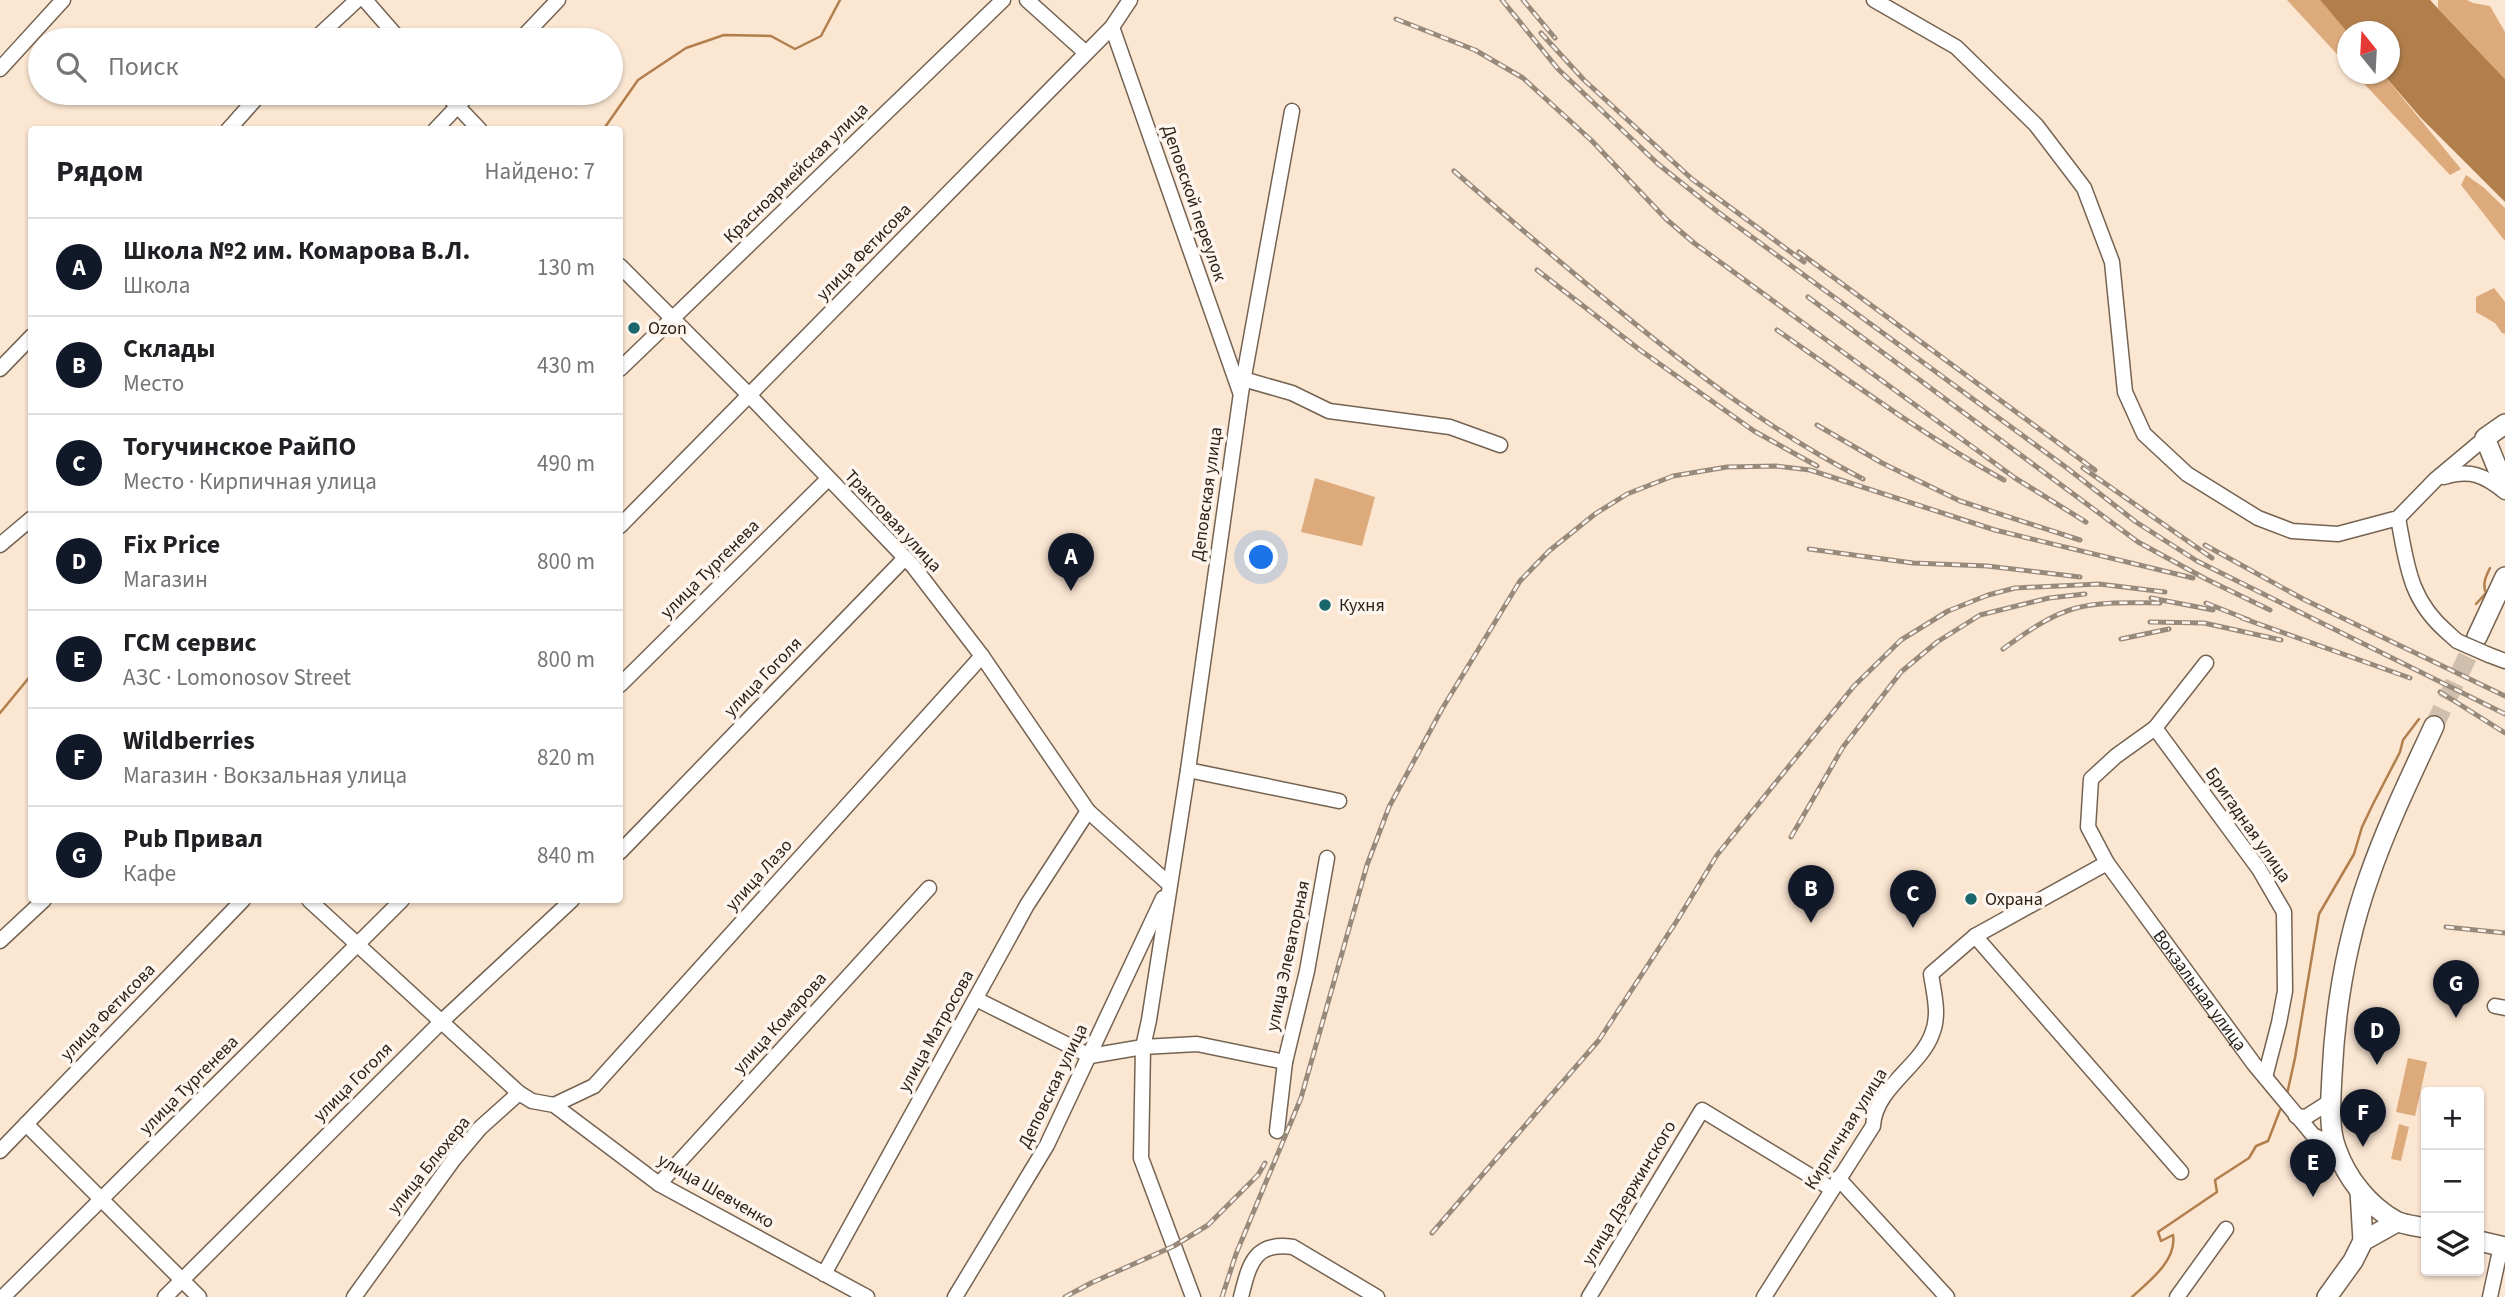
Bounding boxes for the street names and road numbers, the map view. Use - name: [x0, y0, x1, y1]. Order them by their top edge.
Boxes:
- street label: Красноармейская улица: [718, 97, 874, 249]
- street label: Деповской переулок: [1155, 121, 1233, 285]
- street label: улица Фетисова: [811, 198, 917, 306]
- street label: Деповская улица: [1185, 425, 1229, 563]
- street label: Трактовая улица: [839, 464, 947, 578]
- street label: улица Тургенева: [655, 514, 765, 624]
- street label: улица Гоголя: [718, 631, 808, 723]
- street label: Бригадная улица: [2199, 762, 2297, 888]
- street label: улица Лазо: [720, 834, 798, 916]
- street label: улица Элеваторная: [1260, 878, 1316, 1034]
- street label: Вокзальная улица: [2147, 925, 2253, 1056]
- street label: улица Фетисова: [55, 958, 161, 1066]
- street label: улица Матросова: [892, 965, 980, 1097]
- street label: улица Комарова: [727, 967, 833, 1079]
- street label: Деповская улица: [1012, 1020, 1094, 1152]
- street label: улица Тургенева: [134, 1030, 244, 1140]
- street label: улица Гоголя: [308, 1037, 398, 1127]
- street label: Кирпичная улица: [1799, 1063, 1893, 1195]
- street label: улица Блюхера: [382, 1111, 476, 1219]
- street label: улица Дзержинского: [1576, 1116, 1682, 1270]
- street label: улица Шевченко: [653, 1147, 779, 1235]

